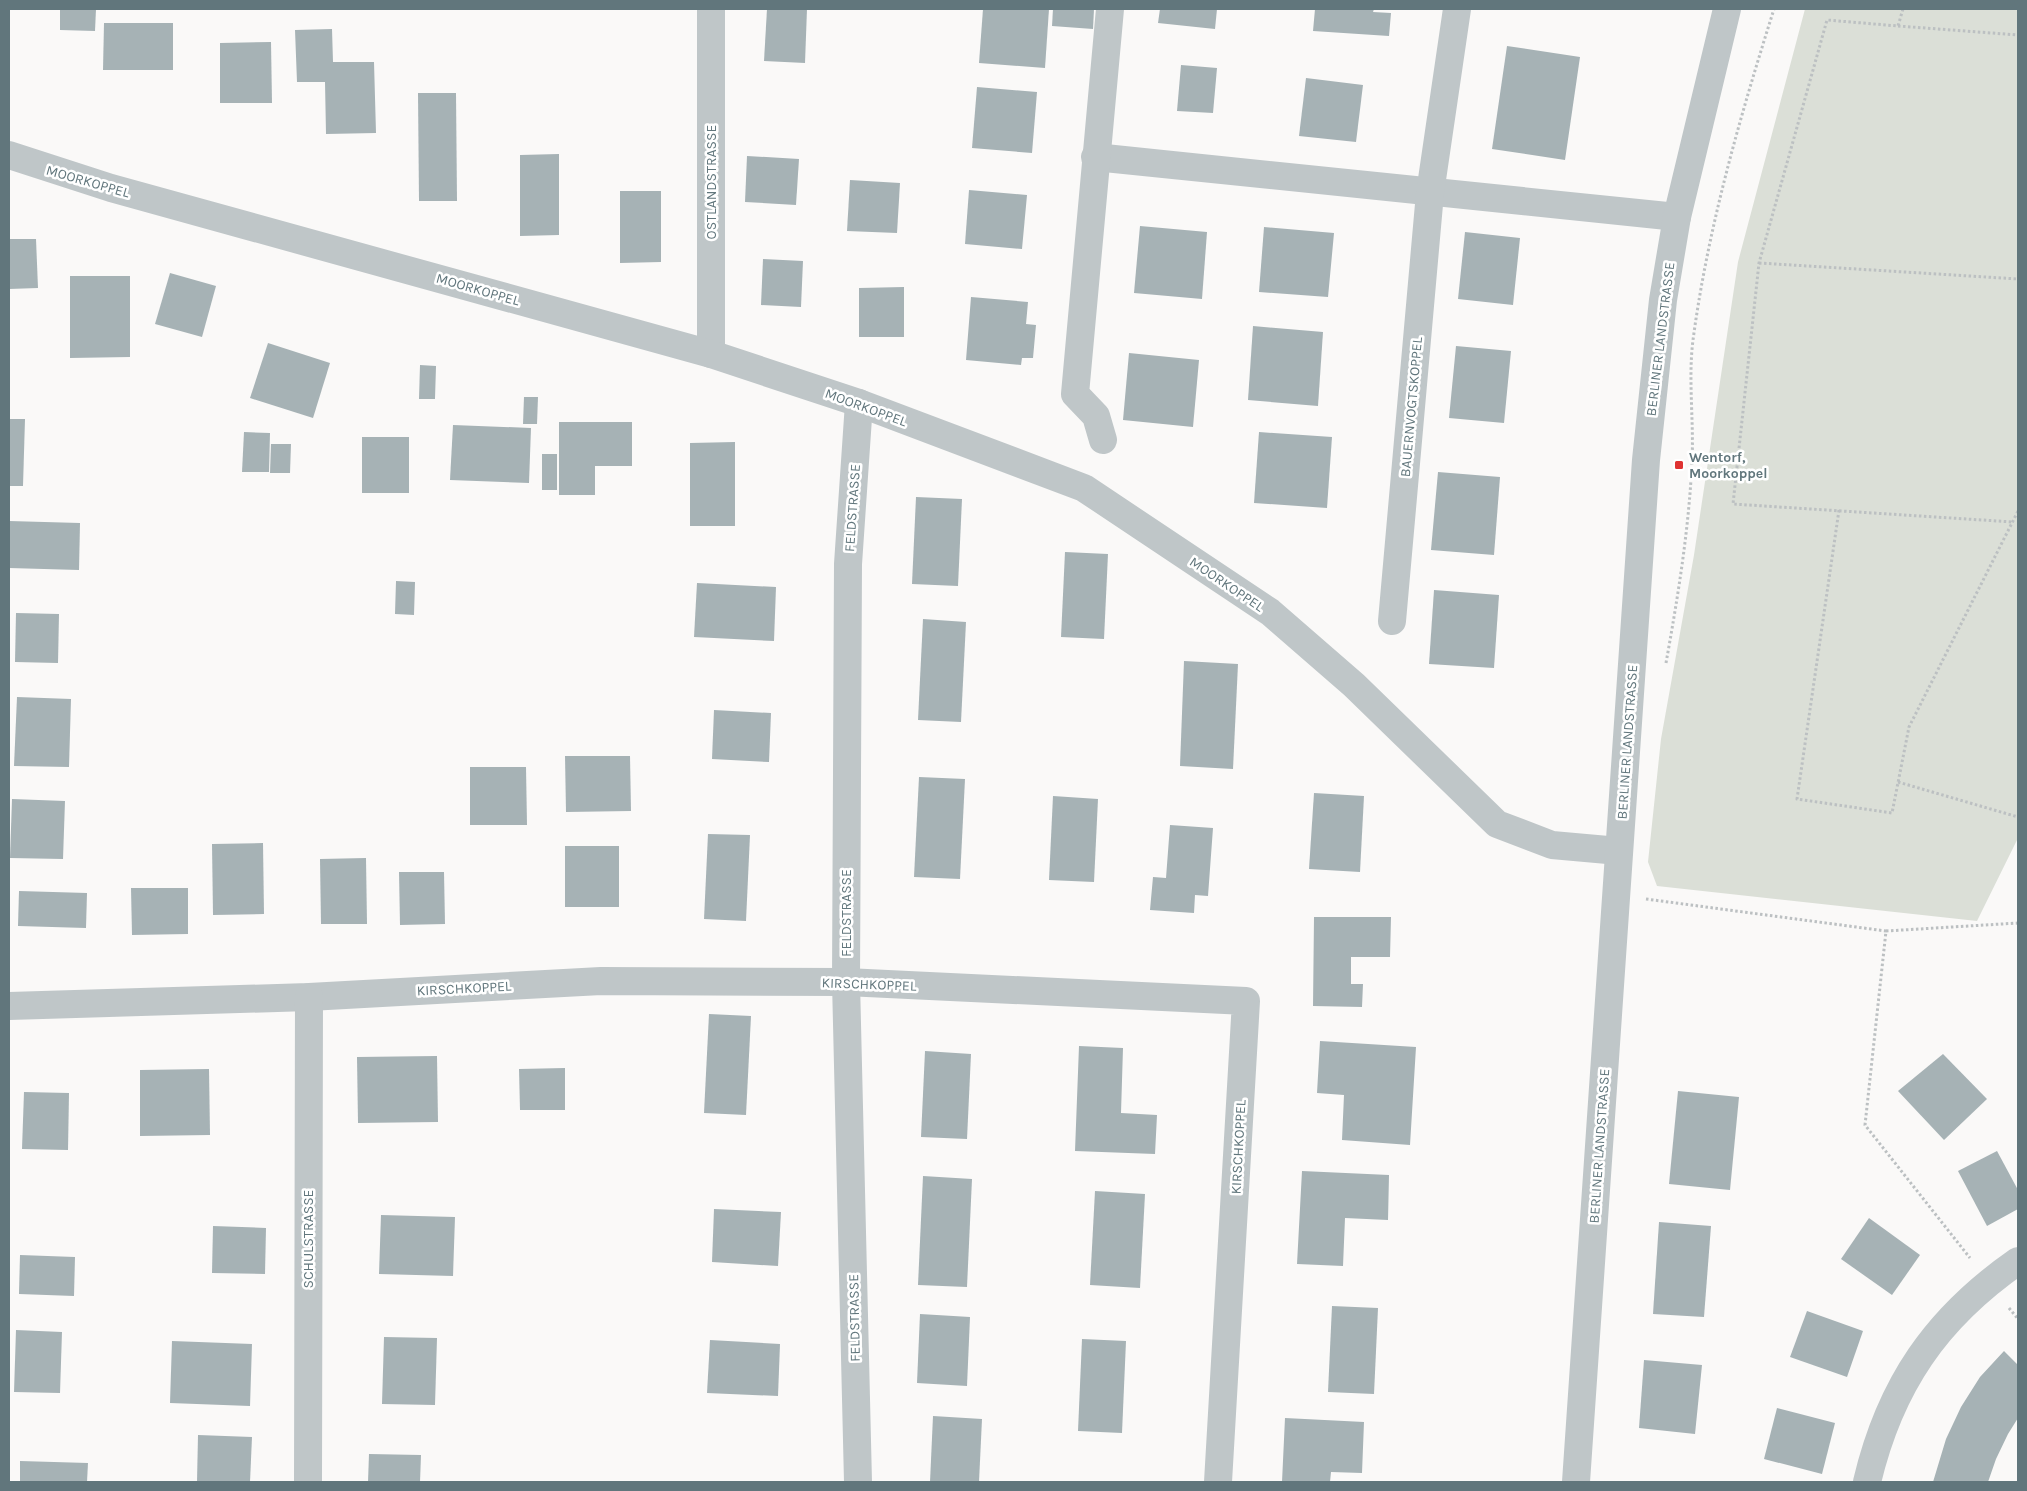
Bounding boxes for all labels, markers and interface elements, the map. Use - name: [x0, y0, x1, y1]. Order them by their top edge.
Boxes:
- street label: OSTLANDSTRASSE: [703, 125, 720, 239]
- street label: MOORKOPPEL: [44, 161, 132, 202]
- street label: BERLINER LANDSTRASSE: [1643, 261, 1678, 417]
- street label: MOORKOPPEL: [434, 269, 522, 310]
- street label: BAUERNVOGTSKOPPEL: [1397, 336, 1426, 478]
- street label: MOORKOPPEL: [823, 385, 910, 430]
- place label: Wentorf, Moorkoppel: [1689, 449, 1768, 482]
- marker: Wentorf, Moorkoppel: [1673, 459, 1685, 471]
- street label: FELDSTRASSE: [841, 464, 864, 552]
- street label: MOORKOPPEL: [1186, 553, 1267, 616]
- street label: BERLINER LANDSTRASSE: [1614, 664, 1641, 820]
- street label: FELDSTRASSE: [838, 869, 855, 957]
- street label: KIRSCHKOPPEL: [821, 974, 917, 995]
- street label: KIRSCHKOPPEL: [416, 978, 512, 999]
- street label: BERLINER LANDSTRASSE: [1586, 1068, 1613, 1224]
- street label: KIRSCHKOPPEL: [1228, 1099, 1249, 1195]
- street label: SCHULSTRASSE: [300, 1190, 317, 1288]
- street label: FELDSTRASSE: [845, 1274, 864, 1362]

